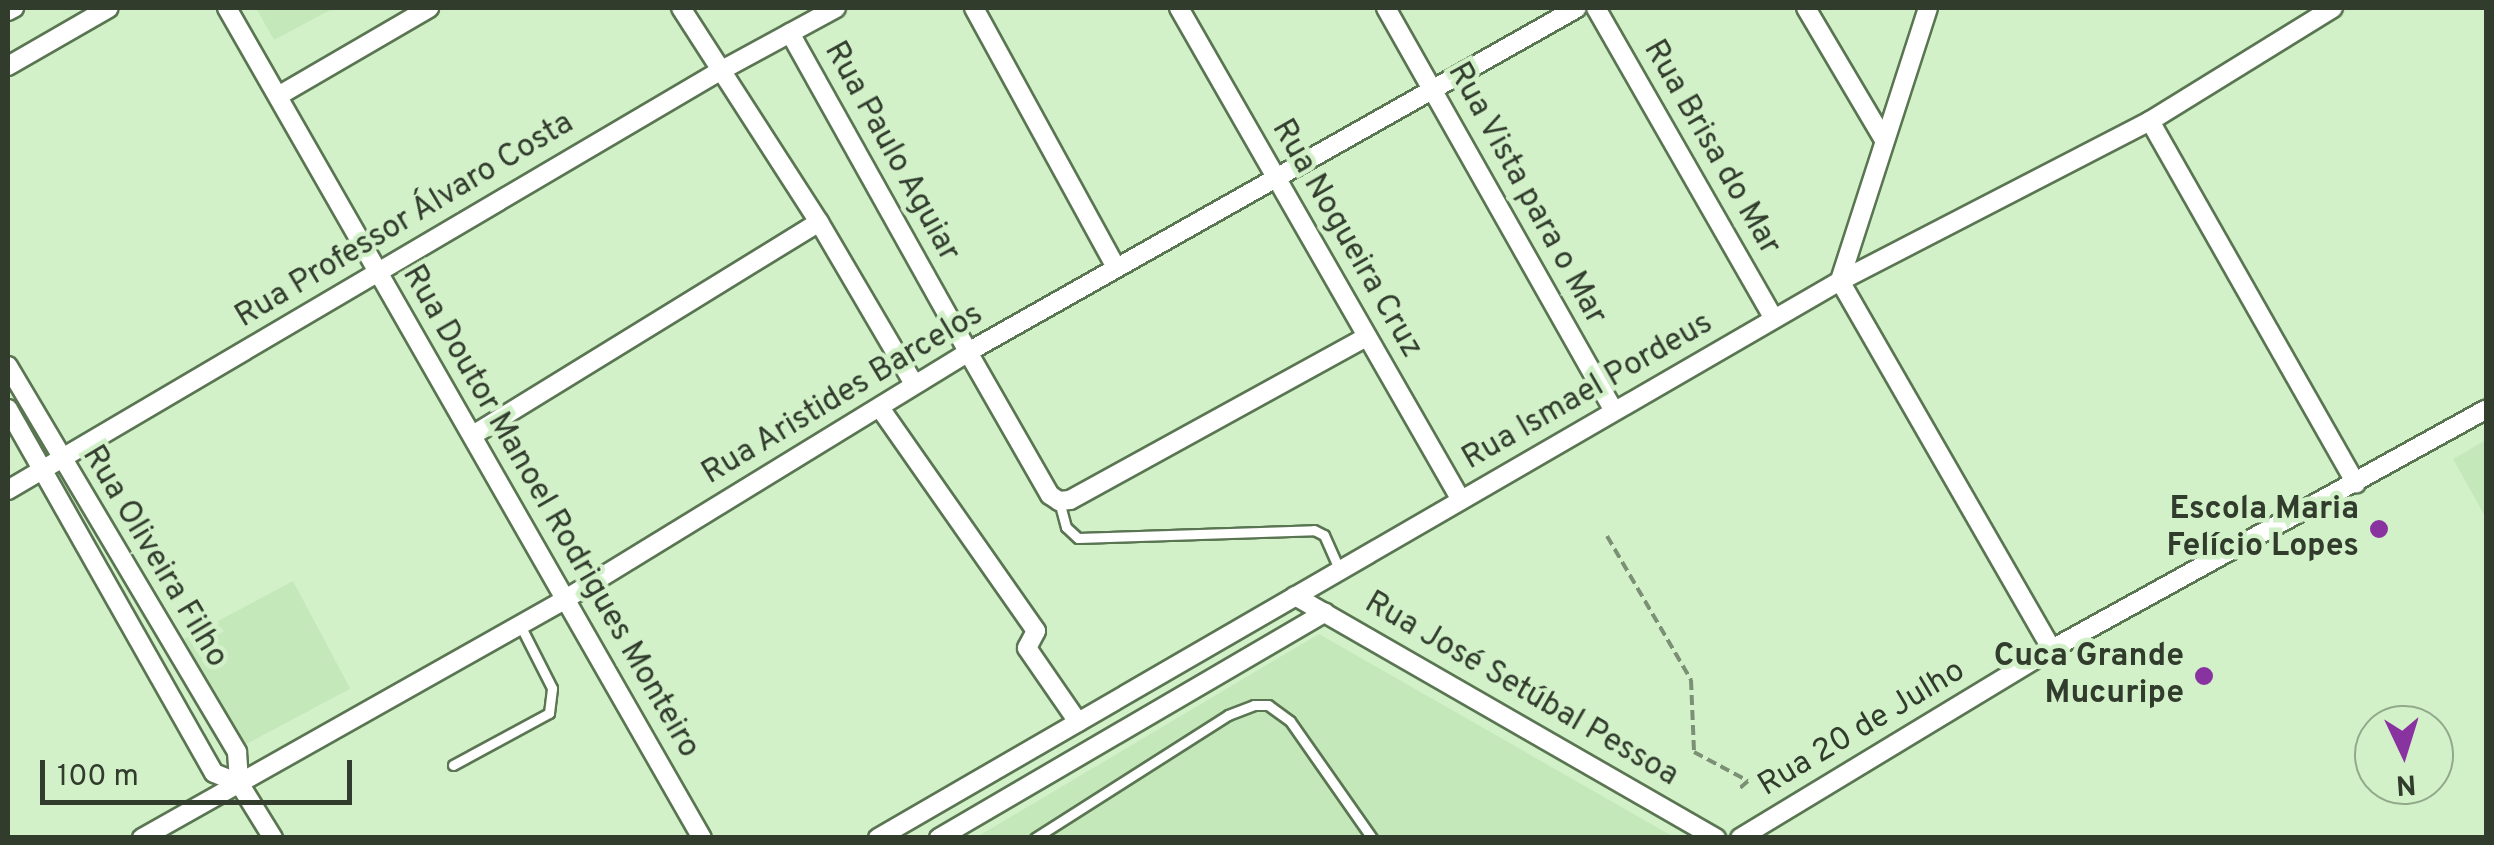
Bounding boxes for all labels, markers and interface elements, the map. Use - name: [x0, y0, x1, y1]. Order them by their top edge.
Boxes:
- street label: Rua Brisa do Mar: [1634, 34, 1788, 262]
- street label: Rua Paulo Aguiar: [814, 35, 968, 269]
- street label: Rua Vista para o Mar: [1438, 56, 1614, 332]
- street label: Rua Professor Álvaro Costa: [229, 104, 581, 338]
- street label: Rua Nogueira Cruz: [1262, 113, 1430, 365]
- street label: Rua Doutor Manoel Rodrigues Monteiro: [393, 259, 707, 765]
- street label: Rua Aristides Barcelos: [695, 296, 991, 494]
- street label: Rua Ismael Pordeus: [1456, 305, 1720, 479]
- street label: Rua Oliveira Filho: [73, 439, 235, 675]
- place label: Escola Maria Felício Lopes: [2166, 492, 2359, 567]
- marker: Escola Maria Felício Lopes: [2368, 518, 2390, 540]
- street label: Rua José Setúbal Pessoa: [1357, 584, 1685, 796]
- place label: Cuca Grande Mucuripe: [1994, 639, 2184, 714]
- street label: Rua 20 de Julho: [1752, 652, 1972, 806]
- marker: Cuca Grande Mucuripe: [2193, 665, 2215, 687]
- north arrow: [2354, 705, 2454, 805]
- scale bar: [45, 740, 358, 802]
- text: 100 m: [57, 759, 139, 796]
- text: N: [2395, 764, 2417, 802]

